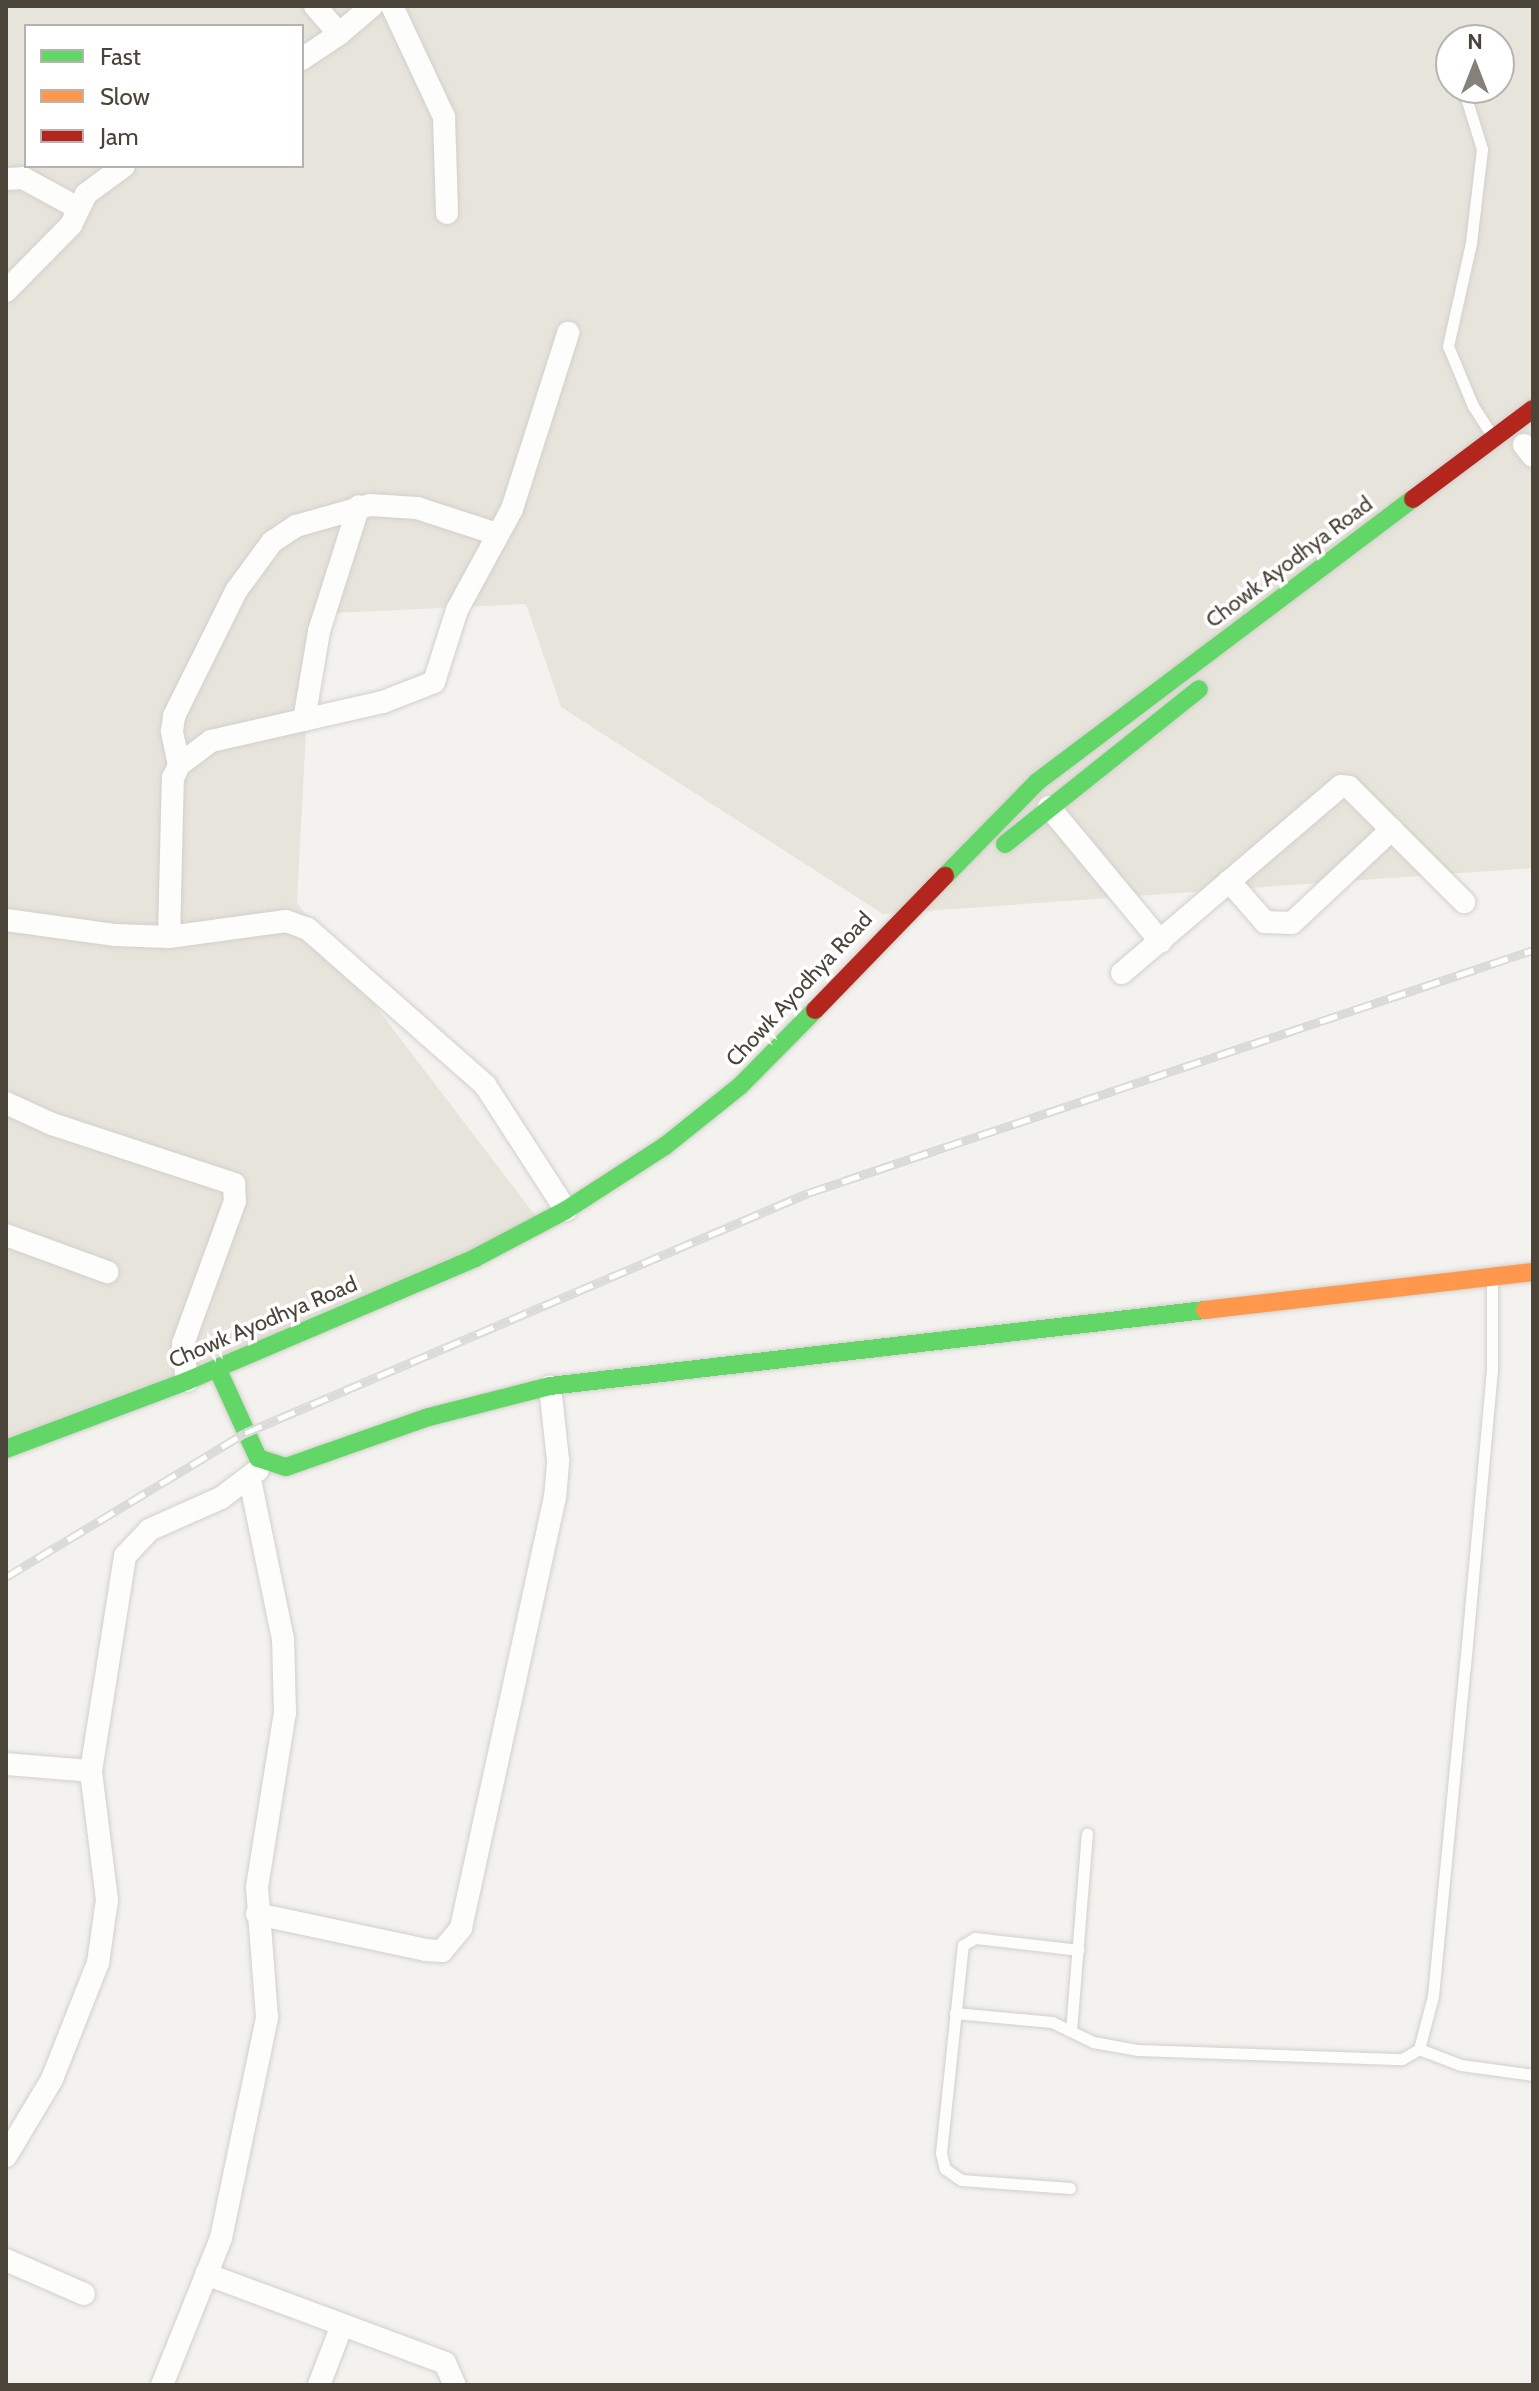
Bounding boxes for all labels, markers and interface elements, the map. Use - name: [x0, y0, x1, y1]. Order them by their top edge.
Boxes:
- legend: [24, 24, 304, 168]
- north arrow: [1435, 24, 1515, 104]
- text: N: [1467, 28, 1483, 55]
- text: Fast: [100, 42, 141, 71]
- text: Slow: [100, 82, 150, 111]
- text: Jam: [100, 122, 138, 151]
- street label: Chowk Ayodhya Road: [1200, 491, 1378, 633]
- street label: Chowk Ayodhya Road: [720, 906, 878, 1072]
- street label: Chowk Ayodhya Road: [165, 1270, 361, 1374]

